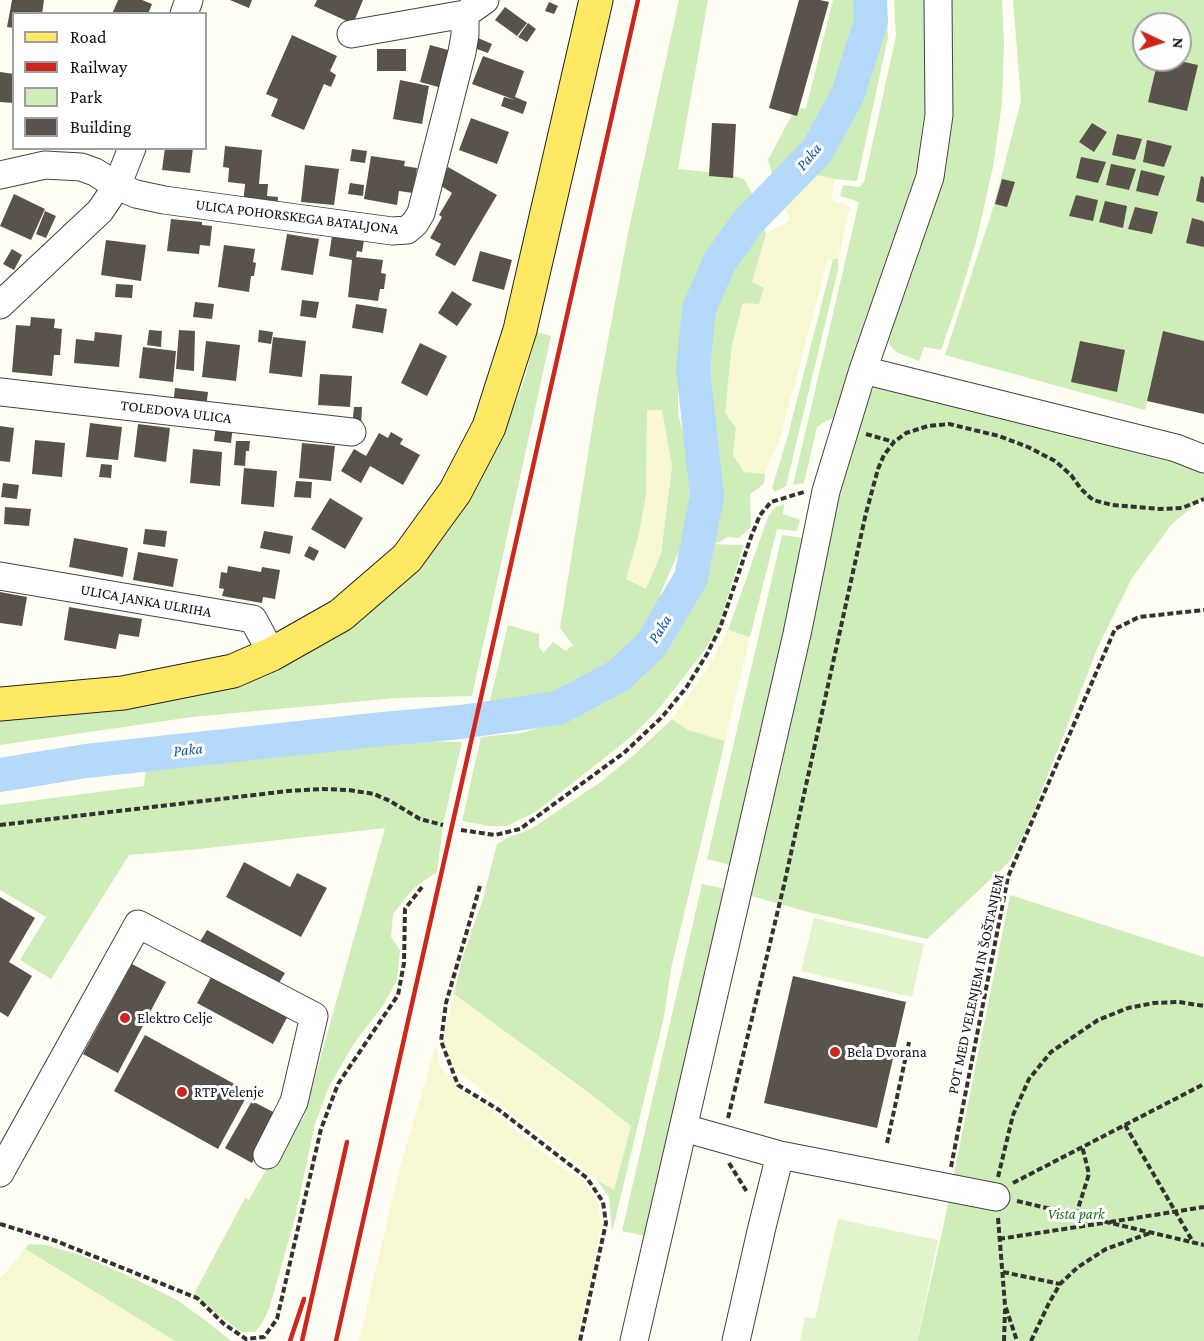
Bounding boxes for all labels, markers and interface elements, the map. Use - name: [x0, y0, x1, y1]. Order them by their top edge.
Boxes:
- legend: [12, 12, 207, 150]
- north arrow: [1132, 12, 1192, 72]
- text: Road: [70, 27, 107, 47]
- text: N: [1170, 37, 1187, 49]
- text: Railway: [70, 57, 127, 77]
- text: Park: [70, 87, 102, 107]
- text: Building: [70, 117, 131, 137]
- water label: Paka: [792, 139, 826, 175]
- street label: ULICA POHORSKEGA BATALJONA: [194, 196, 400, 238]
- street label: TOLEDOVA ULICA: [119, 396, 233, 428]
- street label: ULICA JANKA ULRIHA: [79, 581, 213, 621]
- water label: Paka: [644, 611, 676, 647]
- water label: Paka: [172, 739, 204, 761]
- street label: POT MED VELENJEM IN ŠOŠTANJEM: [944, 872, 1008, 1096]
- place label: Elektro Celje: [137, 1009, 213, 1027]
- marker: Elektro Celje: [118, 1011, 132, 1025]
- place label: Bela Dvorana: [847, 1043, 927, 1061]
- marker: Bela Dvorana: [828, 1045, 842, 1059]
- place label: RTP Velenje: [194, 1083, 264, 1101]
- marker: RTP Velenje: [175, 1085, 189, 1099]
- park label: Vista park: [1047, 1205, 1105, 1223]

